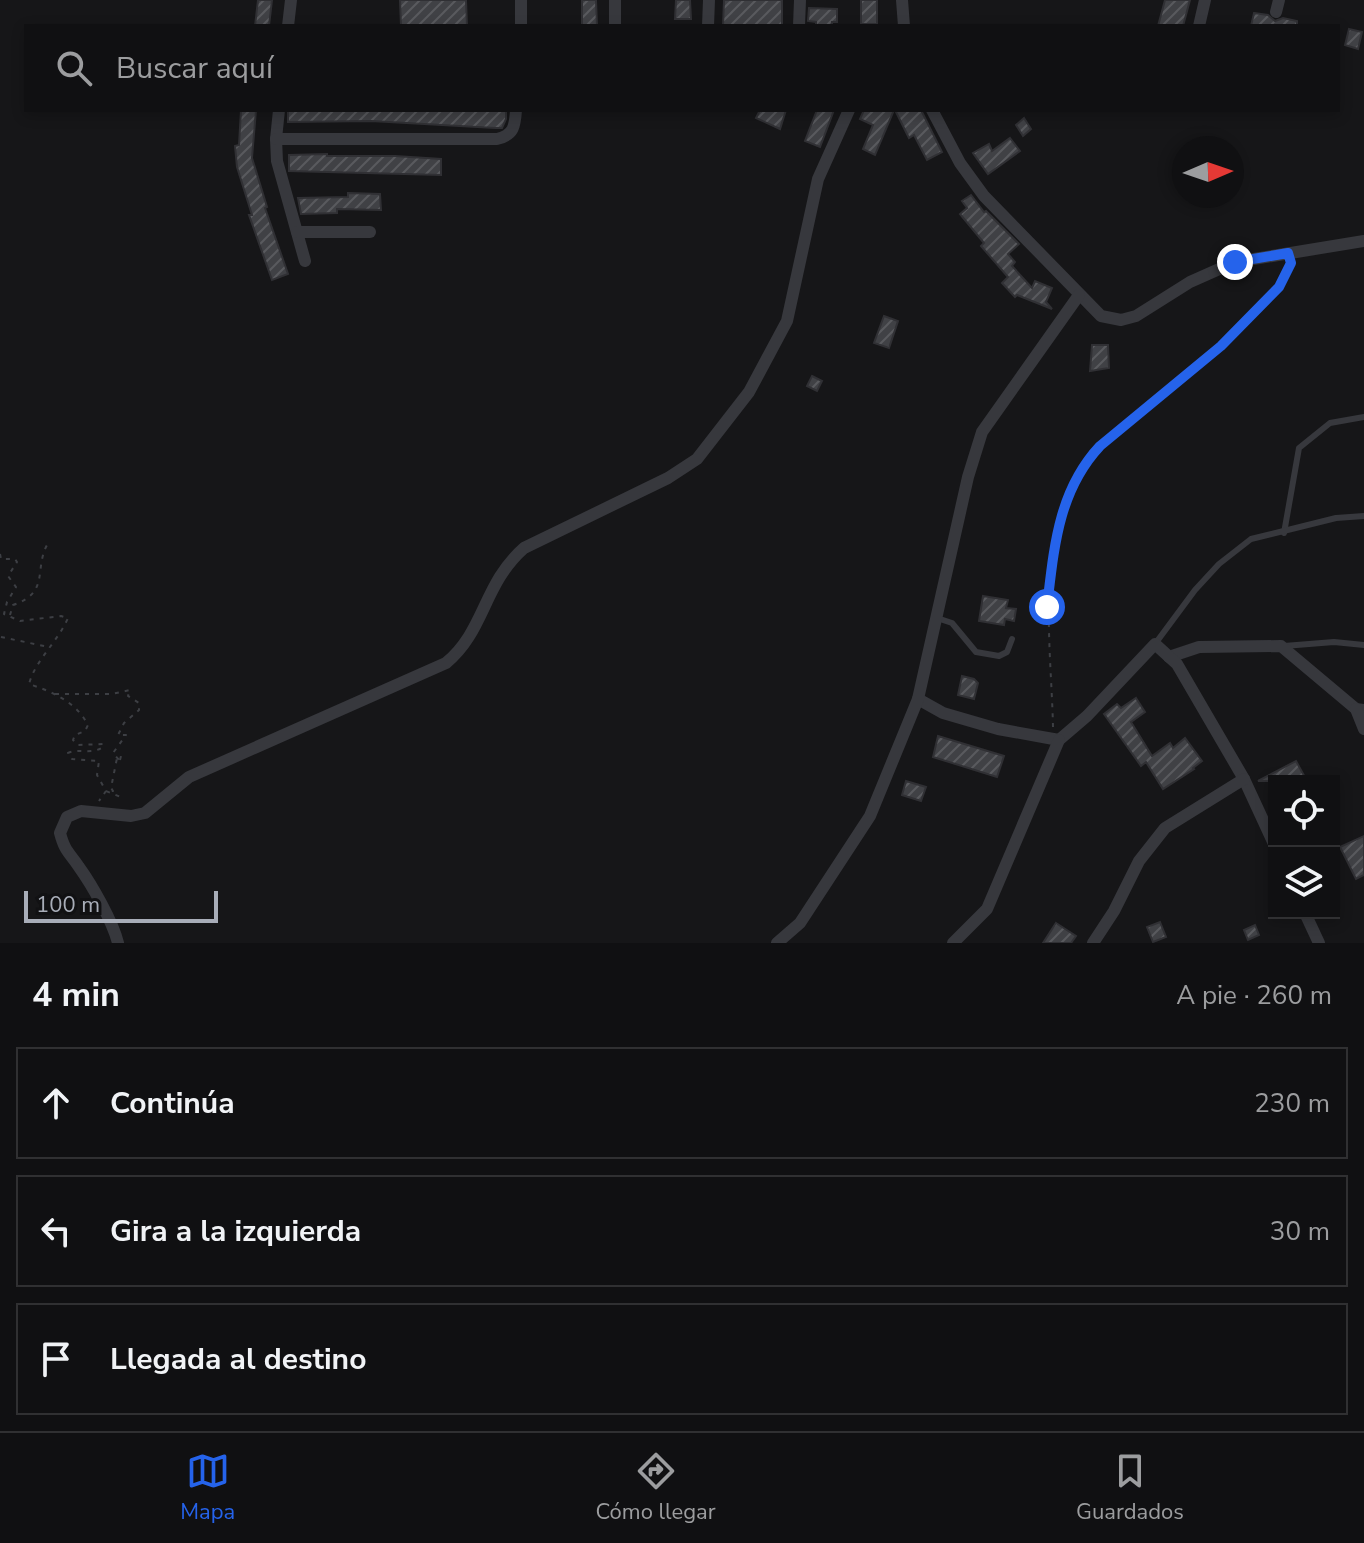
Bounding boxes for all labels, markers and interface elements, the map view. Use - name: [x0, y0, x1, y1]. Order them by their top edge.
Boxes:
- search box: [24, 24, 1340, 112]
- icon: search: [52, 46, 96, 90]
- text: Buscar aquí: [116, 48, 273, 89]
- north arrow: [1172, 136, 1244, 208]
- route end: [1217, 244, 1253, 280]
- route start: [1029, 589, 1065, 625]
- map controls: [1268, 775, 1340, 919]
- button: locate: [1268, 775, 1340, 847]
- button: layers: [1268, 847, 1340, 919]
- scale bar: [24, 887, 218, 923]
- text: 100 m: [36, 890, 100, 920]
- text: 4 min: [32, 972, 120, 1018]
- text: A pie · 260 m: [1176, 978, 1332, 1013]
- icon: ahead: [34, 1081, 78, 1125]
- text: Continúa: [110, 1083, 235, 1124]
- text: 230 m: [1254, 1086, 1330, 1121]
- icon: left: [34, 1209, 78, 1253]
- text: Gira a la izquierda: [110, 1211, 361, 1252]
- text: 30 m: [1270, 1214, 1330, 1249]
- icon: arrive: [34, 1337, 78, 1381]
- text: Llegada al destino: [110, 1339, 366, 1380]
- tab: Mapa: [180, 1449, 235, 1527]
- tab: Cómo llegar: [596, 1449, 716, 1527]
- tab: Guardados: [1076, 1449, 1184, 1527]

